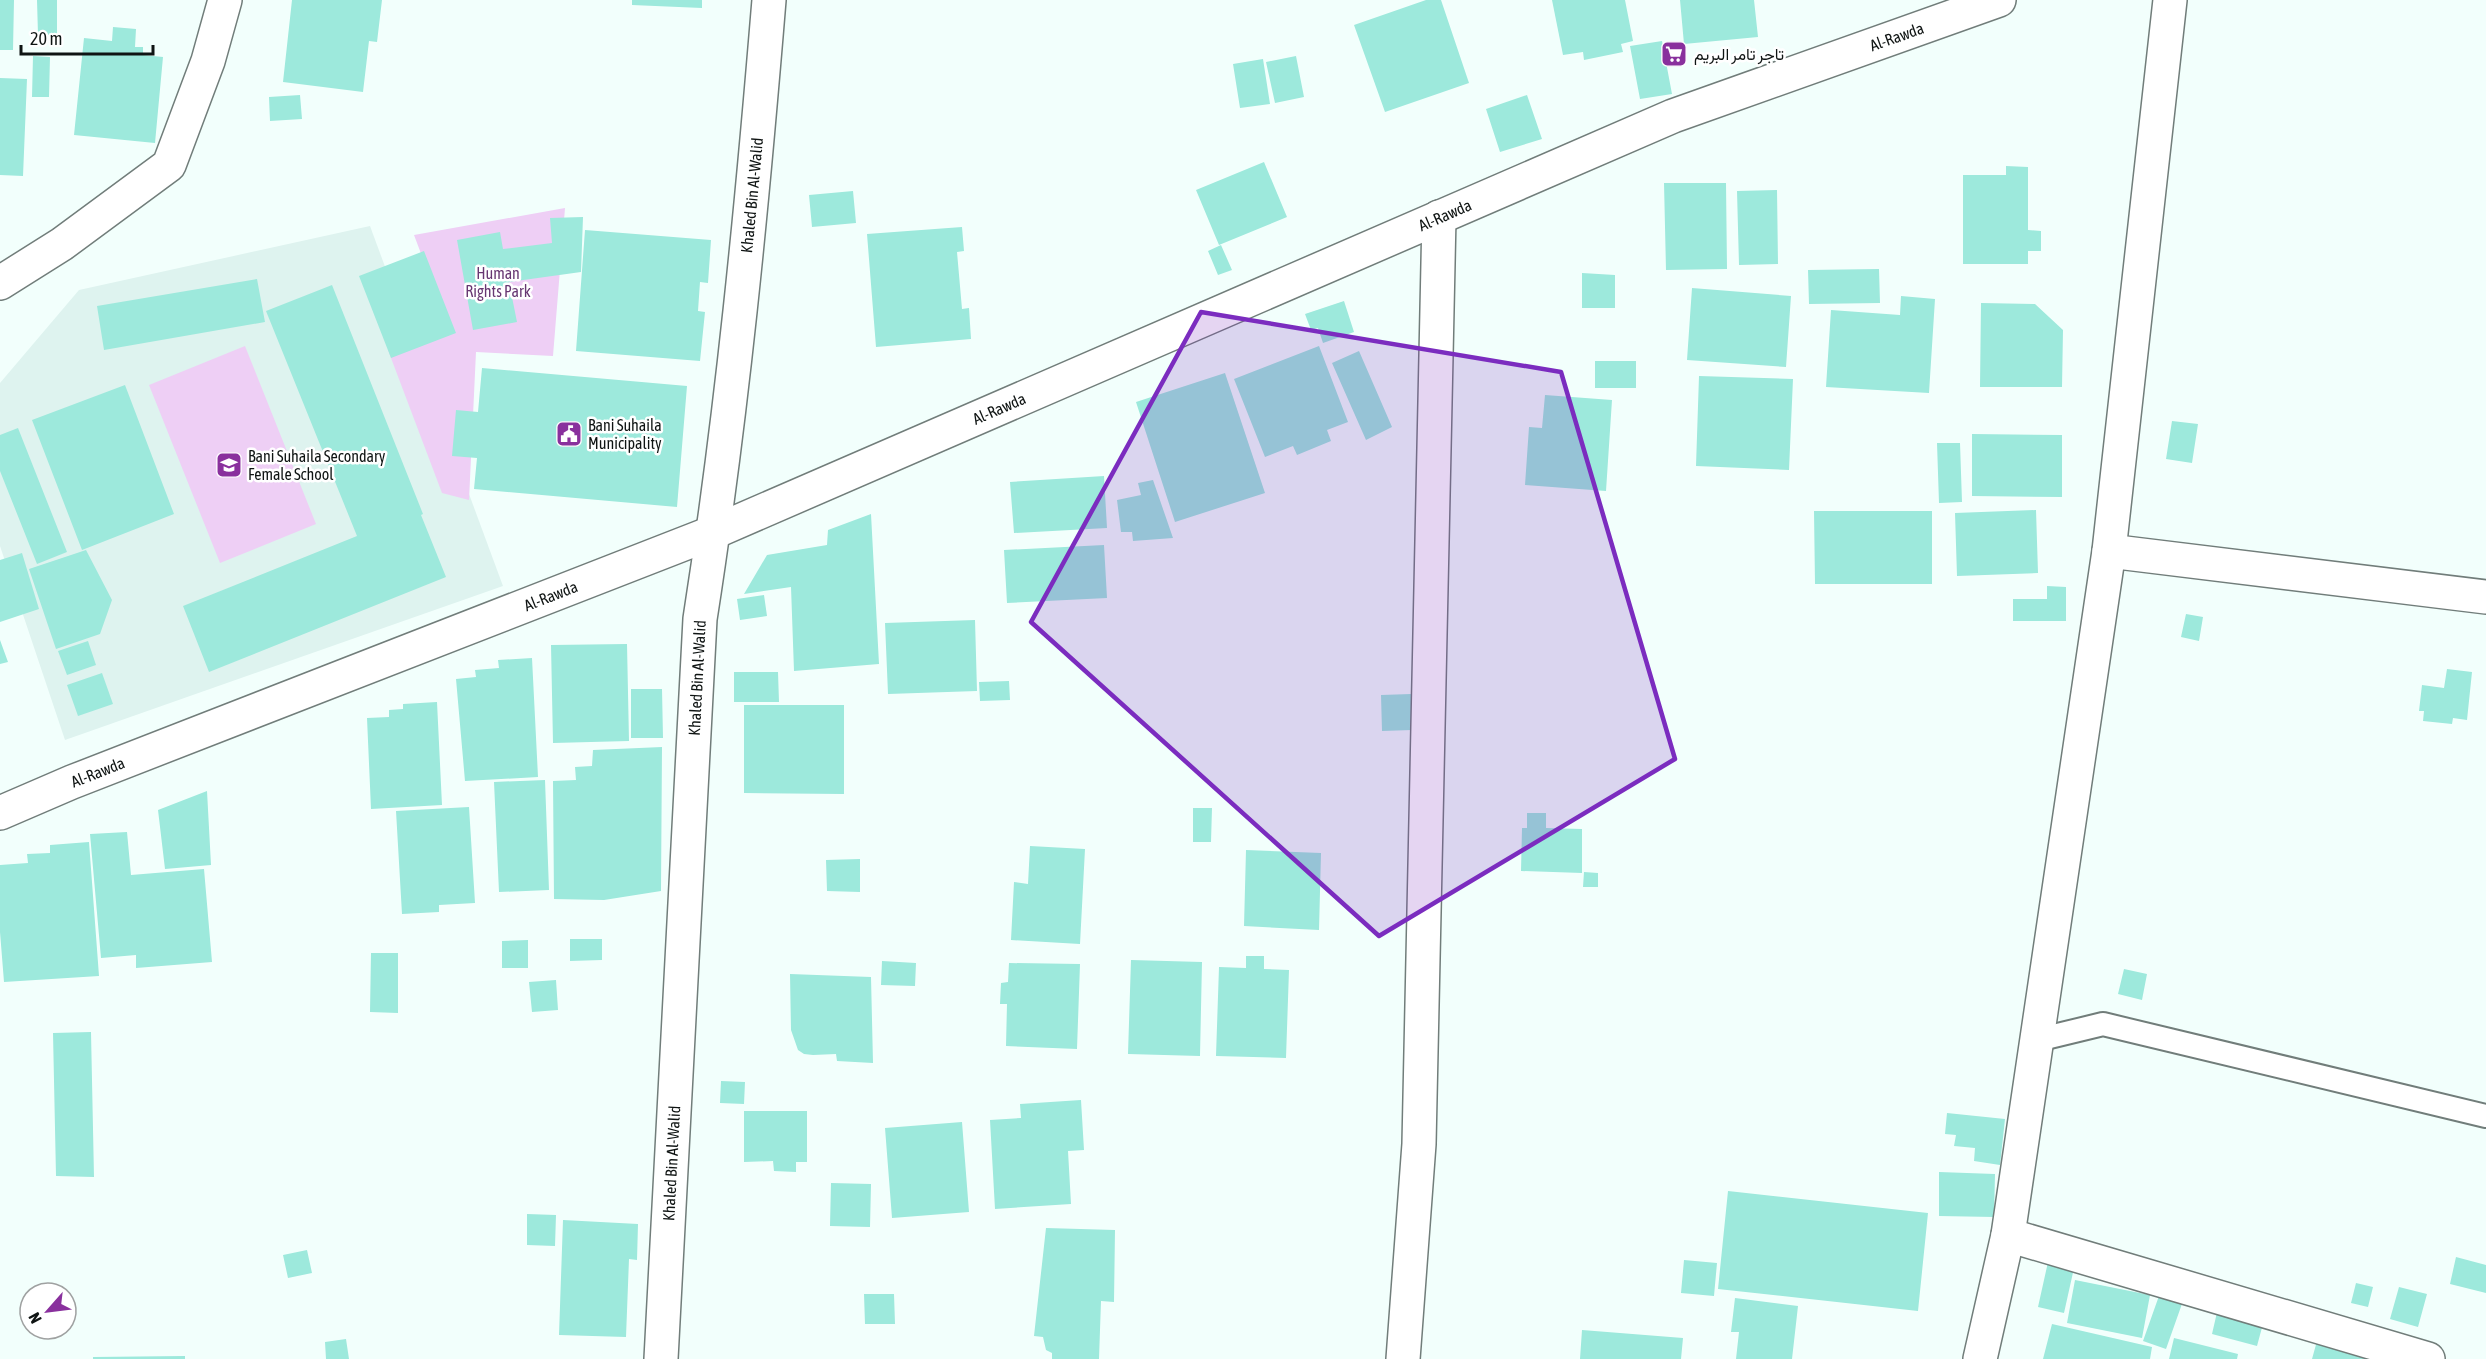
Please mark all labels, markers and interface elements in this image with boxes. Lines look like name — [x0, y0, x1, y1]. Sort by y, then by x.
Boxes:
scale bar — [21, 18, 153, 56]
street label: Al-Rawda — [1867, 19, 1926, 54]
text: 20 m — [30, 28, 62, 49]
supermarket icon: تاجر تامر البريم — [1659, 39, 1689, 69]
place label: تاجر تامر البريم — [1694, 45, 1784, 65]
street label: Khaled Bin Al-Walid — [737, 137, 766, 254]
street label: Al-Rawda — [1416, 196, 1474, 234]
park label: Human Rights Park — [465, 264, 531, 301]
street label: Al-Rawda — [970, 389, 1028, 428]
place label: Bani Suhaila Municipality — [588, 416, 662, 453]
public building icon: Bani Suhaila Municipality — [554, 419, 584, 449]
place label: Bani Suhaila Secondary Female School — [248, 447, 386, 483]
school or university icon: Bani Suhaila Secondary Female School — [214, 450, 244, 480]
street label: Al-Rawda — [521, 577, 580, 614]
street label: Khaled Bin Al-Walid — [685, 620, 709, 736]
street label: Al-Rawda — [68, 753, 127, 791]
street label: Khaled Bin Al-Walid — [659, 1105, 683, 1221]
north arrow — [18, 1281, 78, 1341]
text: N — [25, 1310, 45, 1326]

